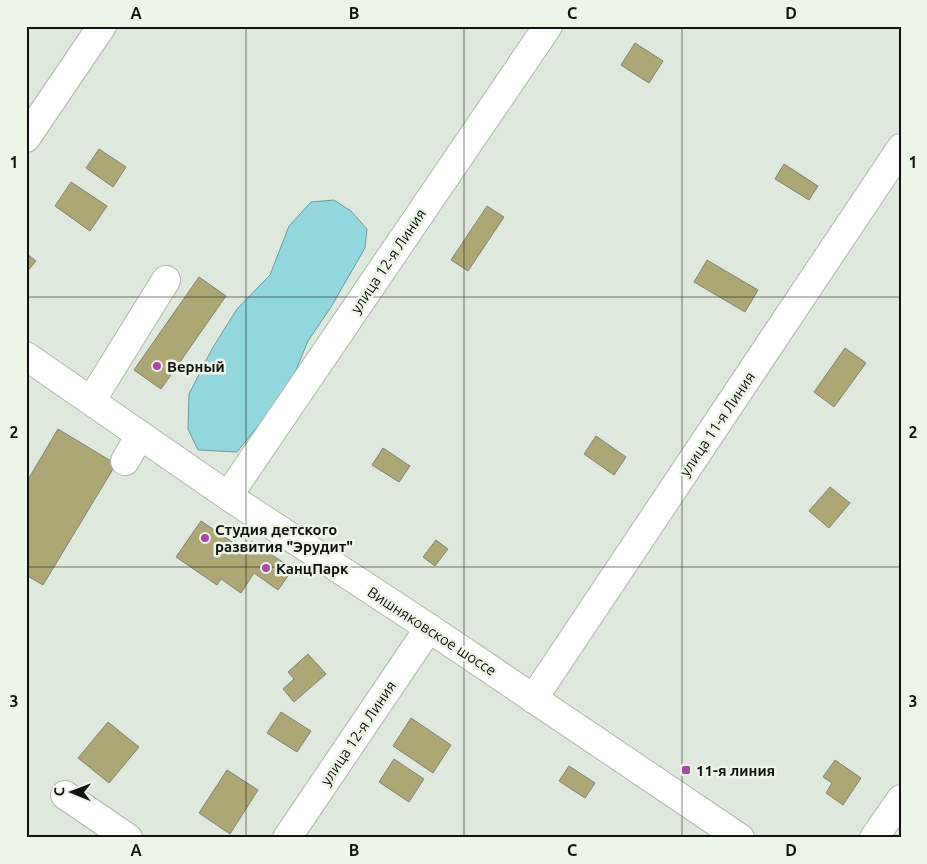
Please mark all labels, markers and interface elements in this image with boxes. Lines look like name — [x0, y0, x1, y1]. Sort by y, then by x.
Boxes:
text: A — [130, 4, 142, 22]
text: B — [349, 4, 359, 22]
text: C — [567, 4, 577, 22]
text: D — [785, 4, 797, 22]
text: 1 — [9, 153, 19, 171]
text: 1 — [908, 153, 918, 171]
street label: улица 12-я Линия — [347, 206, 429, 316]
place label: Верный — [167, 358, 225, 375]
marker: Верный — [151, 360, 163, 372]
street label: улица 11-я Линия — [676, 369, 758, 479]
text: 2 — [9, 423, 19, 441]
text: 2 — [908, 423, 918, 441]
place label: Студия детского развития "Эрудит" — [215, 521, 353, 555]
marker: Студия детского развития "Эрудит" — [199, 532, 211, 544]
place label: КанцПарк — [276, 560, 349, 577]
marker: КанцПарк — [260, 562, 272, 574]
street label: Вишняковское шоссе — [364, 583, 500, 679]
street label: улица 12-я Линия — [317, 678, 399, 788]
text: 3 — [9, 692, 19, 710]
text: 3 — [908, 692, 918, 710]
place label: 11-я линия — [696, 762, 775, 779]
marker: 11-я линия — [680, 764, 692, 776]
north arrow — [48, 766, 98, 816]
text: С — [51, 787, 67, 796]
text: A — [130, 841, 142, 859]
text: B — [349, 841, 359, 859]
text: C — [567, 841, 577, 859]
text: D — [785, 841, 797, 859]

